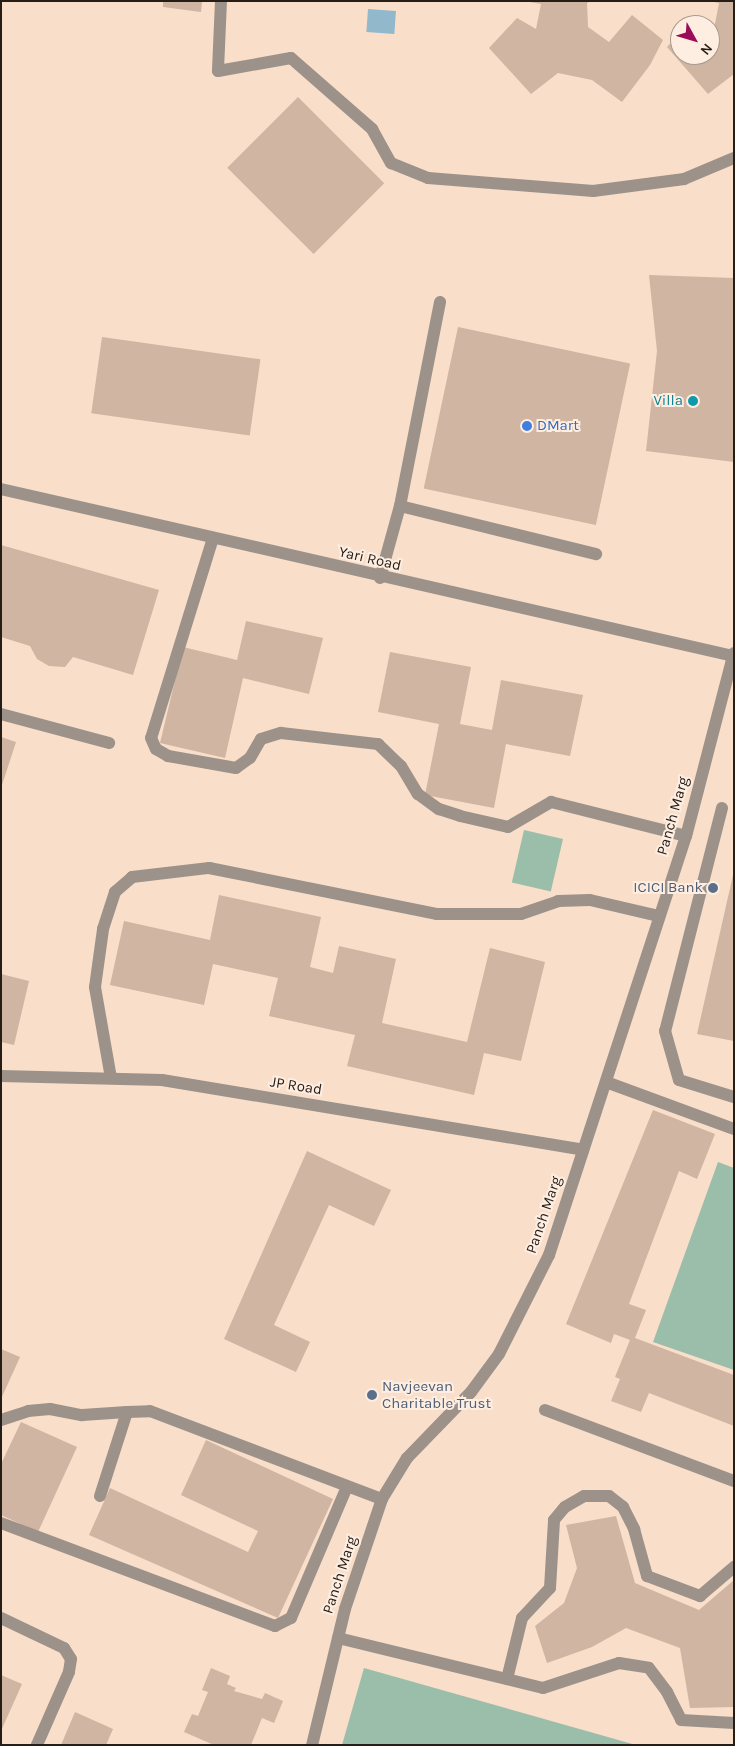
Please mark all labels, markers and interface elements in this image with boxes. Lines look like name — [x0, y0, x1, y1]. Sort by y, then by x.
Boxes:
north arrow — [670, 15, 720, 65]
text: N — [697, 40, 716, 58]
place label: Villa — [653, 392, 683, 410]
marker: Villa — [687, 395, 699, 407]
place label: DMart — [537, 417, 579, 435]
marker: DMart — [521, 420, 533, 432]
street label: Yari Road — [337, 543, 403, 575]
street label: Panch Marg — [653, 775, 693, 857]
place label: ICICI Bank — [633, 879, 703, 897]
marker: ICICI Bank — [707, 882, 719, 894]
street label: JP Road — [269, 1073, 323, 1099]
street label: Panch Marg — [522, 1174, 566, 1256]
place label: Navjeevan Charitable Trust — [382, 1377, 491, 1412]
marker: Navjeevan Charitable Trust — [366, 1389, 378, 1401]
street label: Panch Marg — [319, 1534, 361, 1616]

